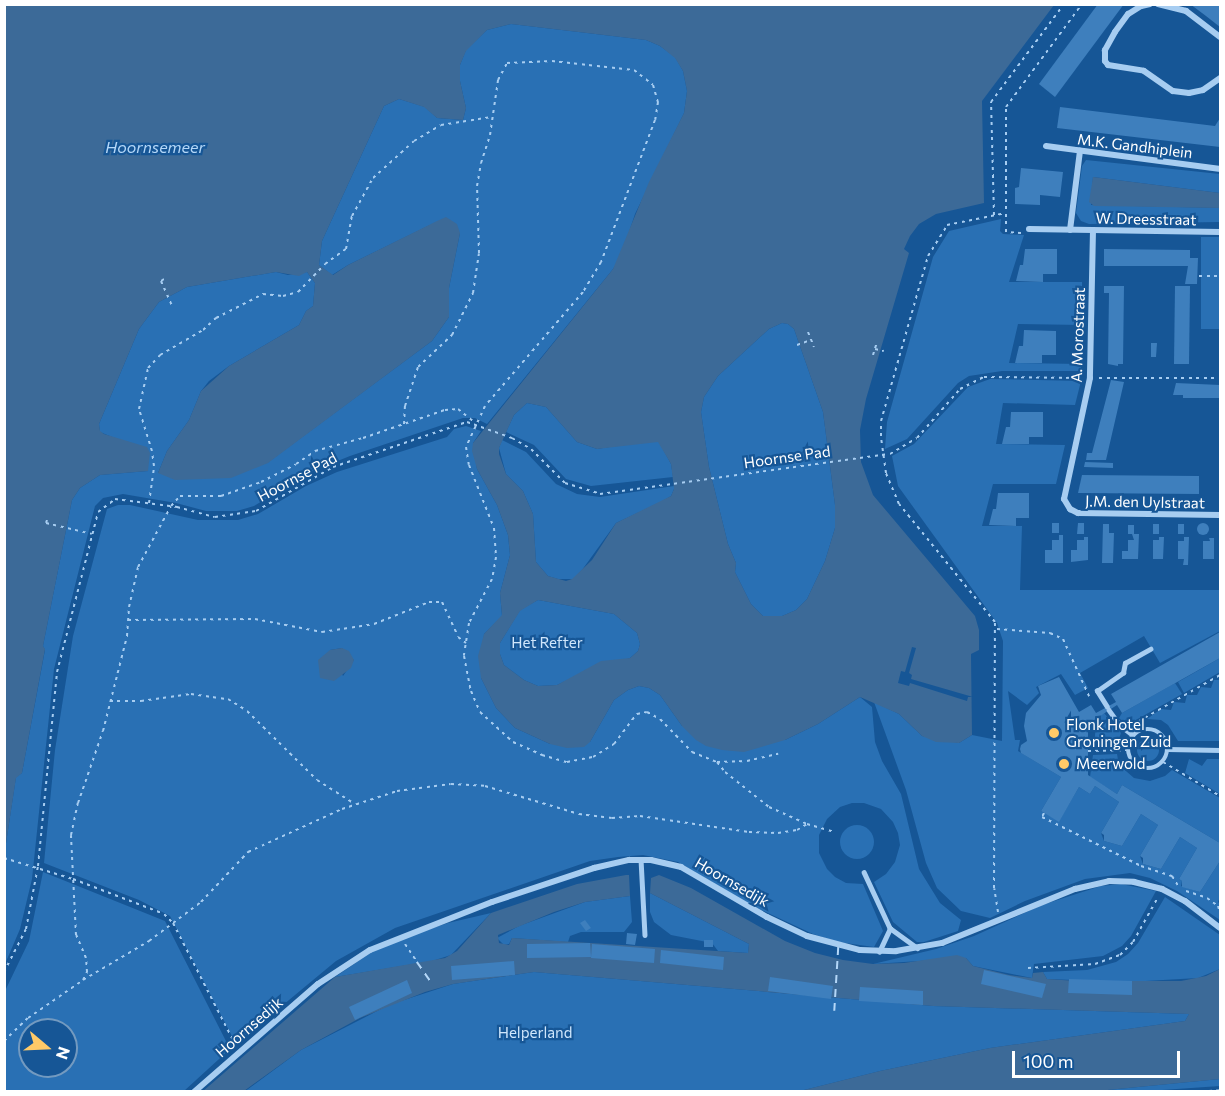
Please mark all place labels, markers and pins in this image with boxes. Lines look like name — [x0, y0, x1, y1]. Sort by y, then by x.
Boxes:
place label: Flonk Hotel Groningen Zuid — [1066, 715, 1171, 750]
marker: Flonk Hotel Groningen Zuid — [1047, 726, 1061, 740]
place label: Meerwold — [1076, 755, 1145, 773]
marker: Meerwold — [1057, 757, 1071, 771]

